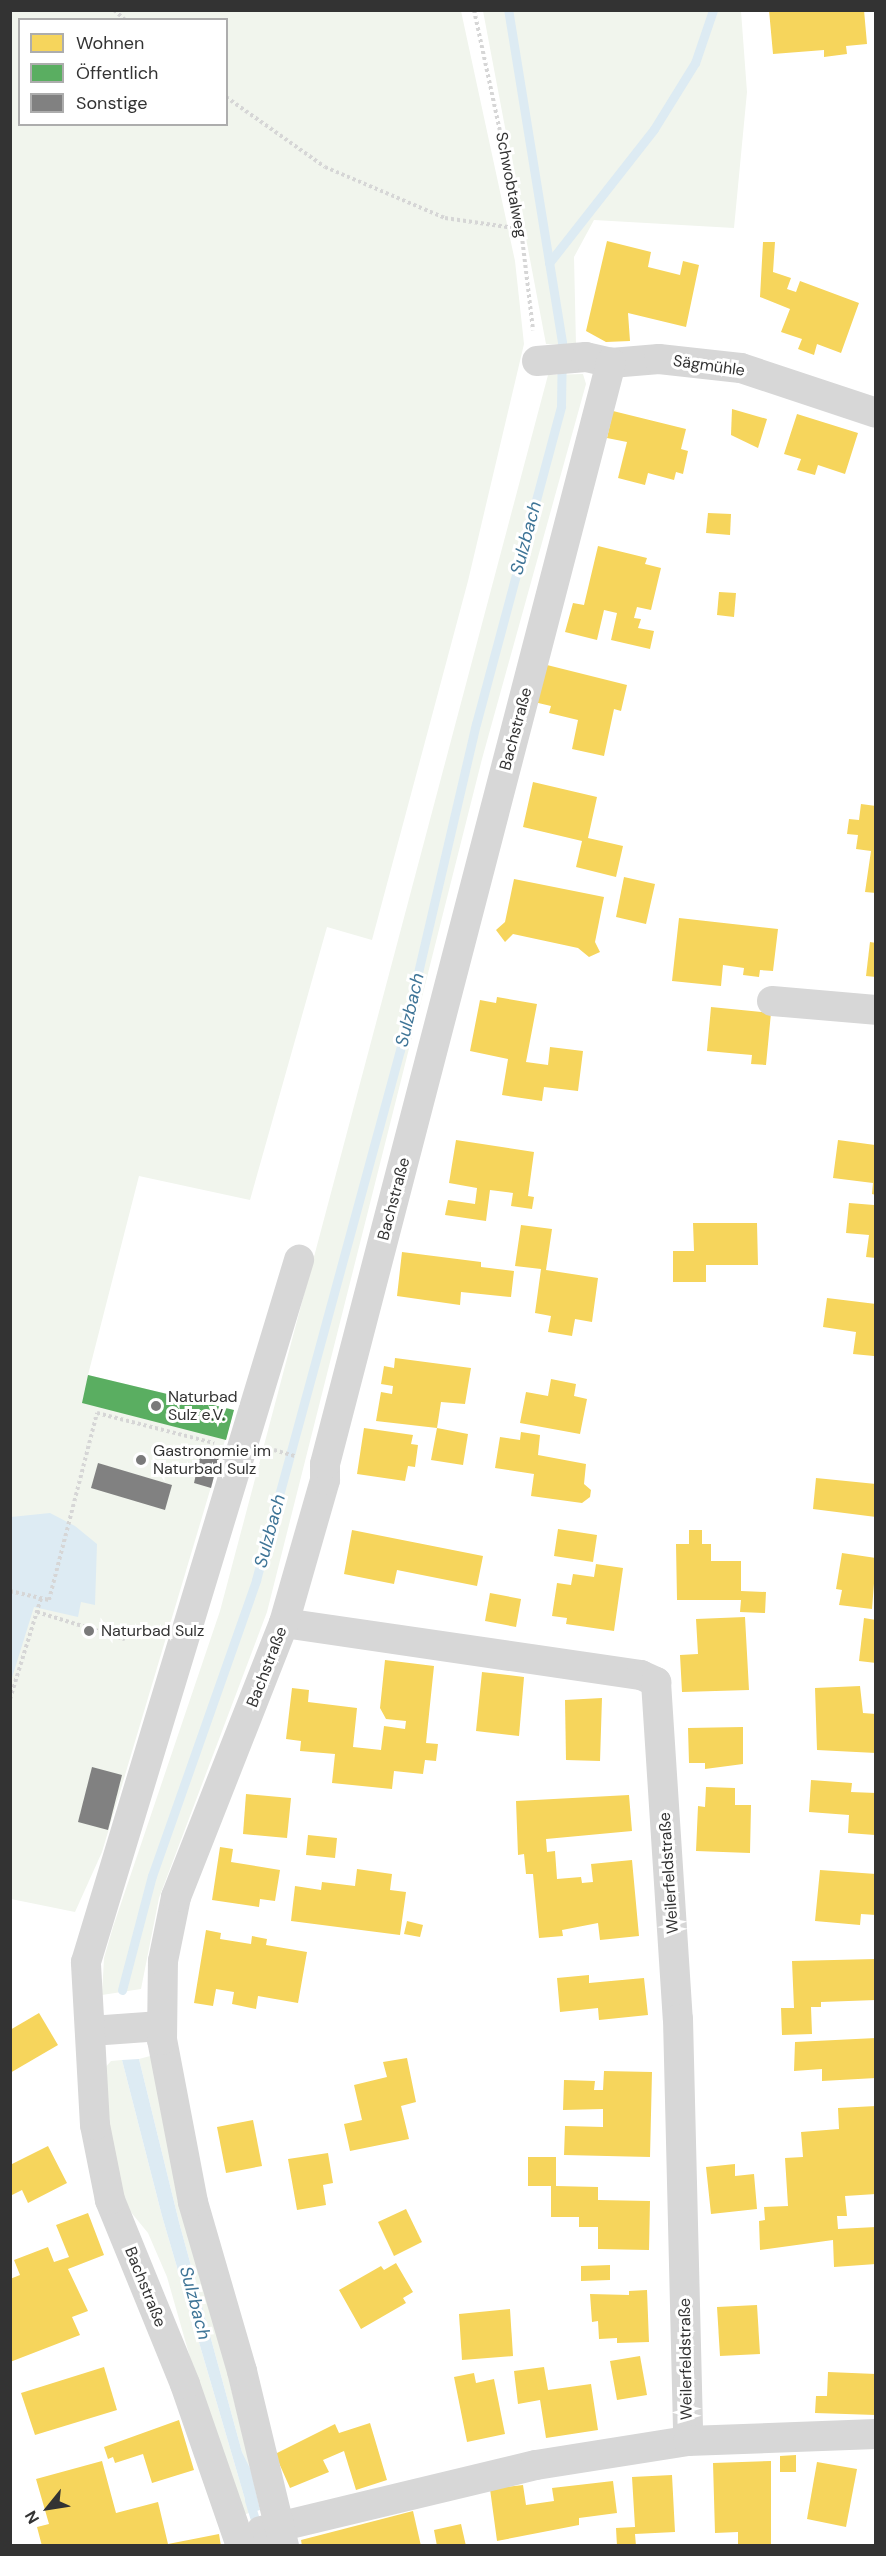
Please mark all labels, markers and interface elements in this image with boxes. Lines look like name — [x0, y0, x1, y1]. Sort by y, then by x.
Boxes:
legend — [18, 18, 228, 126]
text: Wohnen — [76, 31, 144, 55]
text: Öffentlich — [76, 61, 158, 85]
text: Sonstige — [76, 91, 147, 115]
street label: Schwobtalweg — [491, 131, 531, 239]
street label: Sägmühle — [672, 351, 746, 381]
water label: Sulzbach — [506, 499, 546, 577]
street label: Bachstraße — [496, 686, 536, 772]
water label: Sulzbach — [391, 971, 429, 1049]
street label: Bachstraße — [374, 1156, 414, 1242]
place label: Naturbad Sulz e.V. — [168, 1387, 238, 1425]
marker: Naturbad Sulz e.V. — [149, 1399, 163, 1413]
place label: Gastronomie im Naturbad Sulz — [153, 1441, 271, 1479]
marker: Gastronomie im Naturbad Sulz — [134, 1453, 148, 1467]
water label: Sulzbach — [250, 1492, 290, 1570]
place label: Naturbad Sulz — [101, 1621, 204, 1641]
marker: Naturbad Sulz — [82, 1624, 96, 1638]
street label: Bachstraße — [243, 1624, 291, 1710]
street label: Weilerfeldstraße — [655, 1811, 683, 1935]
street label: Bachstraße — [120, 2244, 170, 2330]
water label: Sulzbach — [175, 2264, 215, 2342]
street label: Weilerfeldstraße — [675, 2298, 697, 2420]
north arrow — [18, 2478, 78, 2538]
text: N — [20, 2507, 44, 2528]

